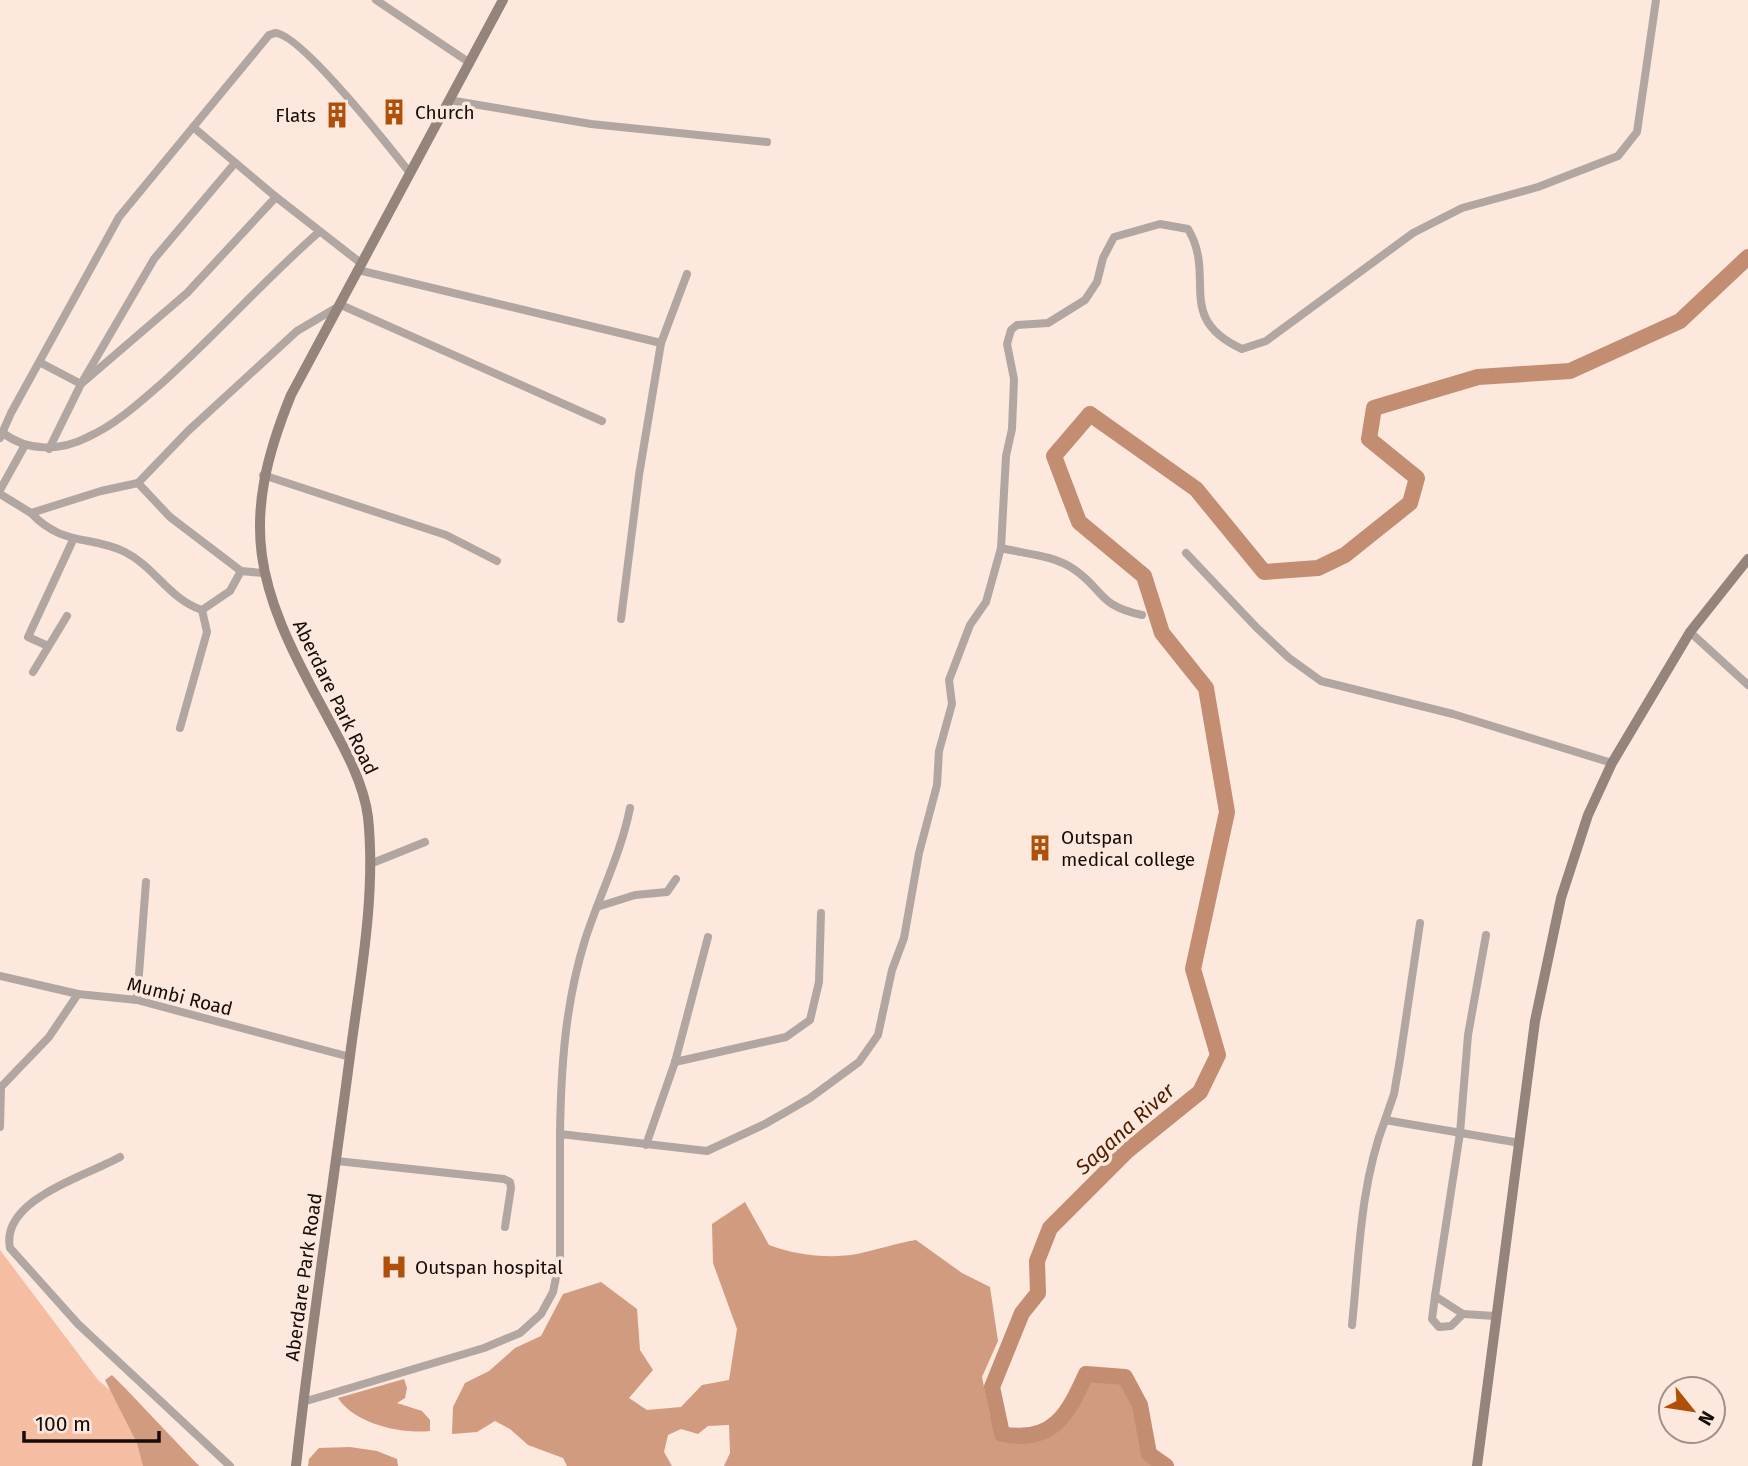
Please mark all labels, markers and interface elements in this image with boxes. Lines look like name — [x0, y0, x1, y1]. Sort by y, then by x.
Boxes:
building icon: Church — [379, 97, 409, 127]
building icon: Flats — [322, 100, 352, 130]
place label: Church — [415, 101, 475, 124]
place label: Flats — [275, 104, 316, 127]
street label: Aberdare Park Road — [288, 616, 383, 778]
place label: Outspan medical college — [1061, 826, 1195, 871]
building icon: Outspan medical college — [1025, 833, 1055, 863]
street label: Mumbi Road — [125, 972, 235, 1021]
water label: Sagana River — [1069, 1077, 1181, 1181]
street label: Aberdare Park Road — [280, 1192, 327, 1363]
hospital icon: Outspan hospital — [379, 1252, 409, 1282]
place label: Outspan hospital — [415, 1256, 563, 1279]
north arrow — [1657, 1375, 1727, 1445]
scale bar — [24, 1400, 159, 1444]
text: N — [1693, 1407, 1719, 1429]
text: 100 m — [35, 1411, 91, 1437]

